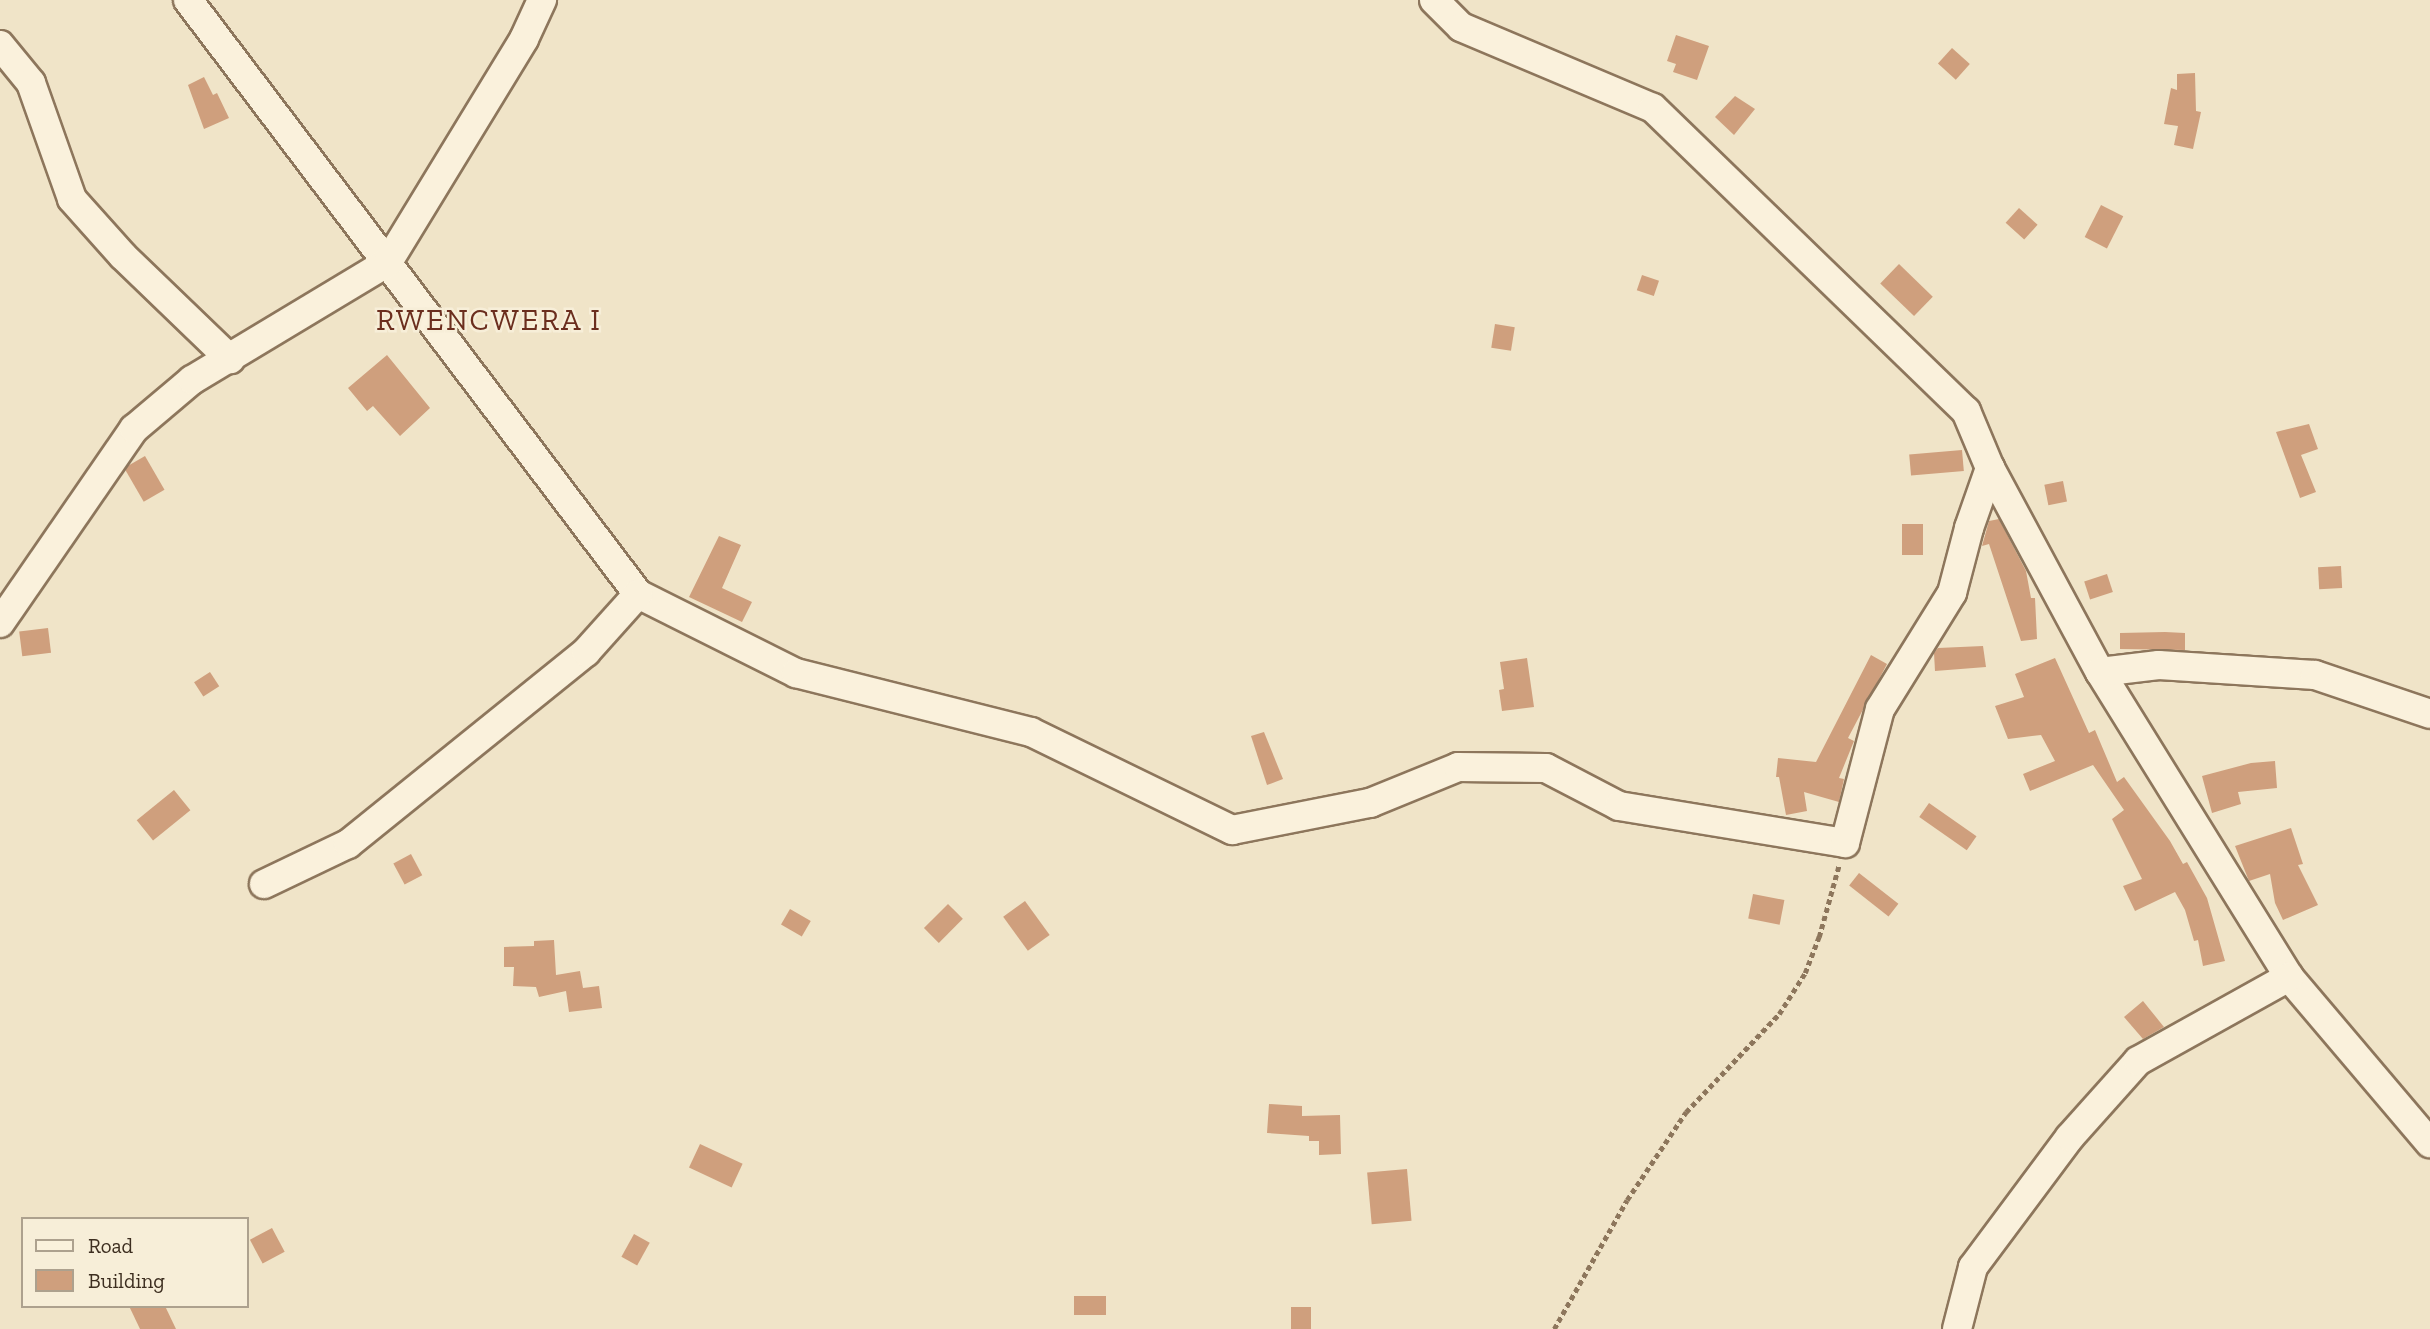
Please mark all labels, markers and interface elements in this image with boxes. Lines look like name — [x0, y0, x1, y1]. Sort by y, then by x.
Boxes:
district label: RWENCWERA I — [377, 302, 601, 338]
legend — [21, 1217, 248, 1308]
text: Road — [88, 1233, 133, 1258]
text: Building — [88, 1268, 165, 1293]

